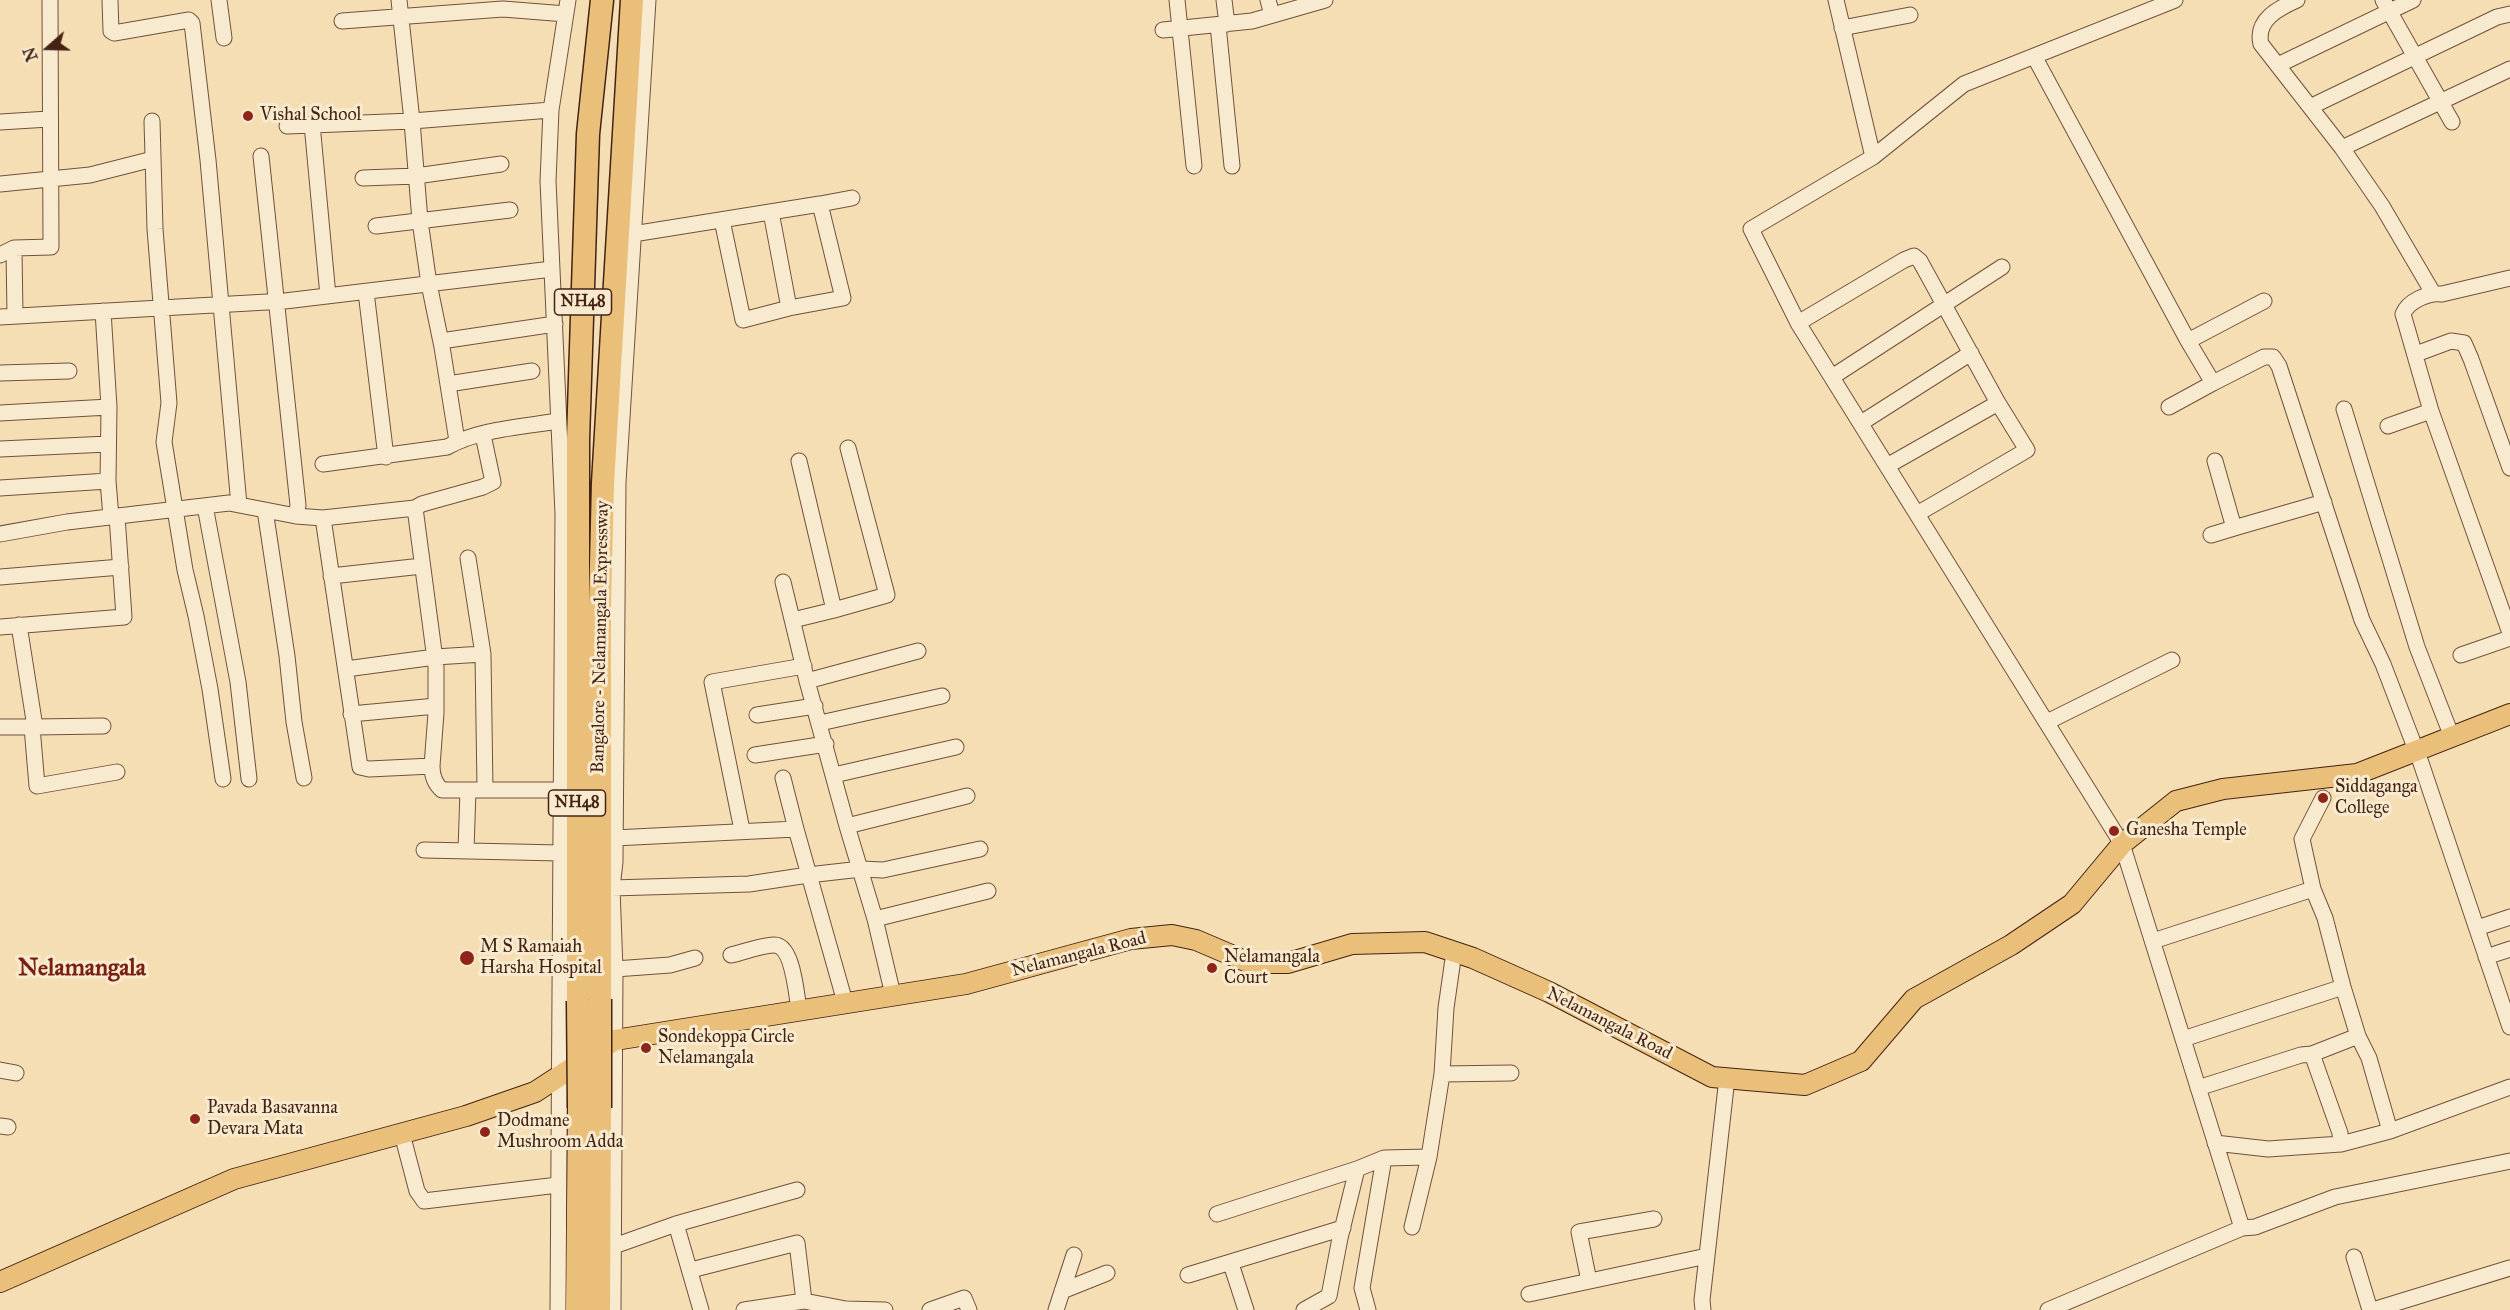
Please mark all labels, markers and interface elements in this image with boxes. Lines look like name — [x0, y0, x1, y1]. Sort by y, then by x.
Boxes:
north arrow — [18, 18, 78, 78]
text: N — [19, 45, 42, 64]
place label: Vishal School — [260, 105, 361, 127]
marker: Vishal School — [241, 109, 255, 123]
road number: NH48 — [554, 289, 612, 315]
street label: Bangalore - Nelamangala Expressway — [588, 500, 614, 774]
place label: Siddaganga College — [2335, 777, 2418, 820]
road number: NH48 — [548, 790, 606, 816]
marker: Siddaganga College — [2316, 791, 2330, 805]
place label: Ganesha Temple — [2126, 820, 2247, 842]
marker: Ganesha Temple — [2107, 824, 2121, 838]
street label: Nelamangala Road — [1009, 928, 1149, 982]
place label: M S Ramaiah Harsha Hospital — [480, 937, 602, 980]
place label: Nelamangala Court — [1224, 947, 1320, 990]
marker: M S Ramaiah Harsha Hospital — [458, 949, 476, 967]
district label: Nelamangala — [18, 955, 146, 983]
marker: Nelamangala Court — [1205, 961, 1219, 975]
street label: Nelamangala Road — [1543, 983, 1675, 1065]
place label: Sondekoppa Circle Nelamangala — [658, 1027, 794, 1070]
marker: Sondekoppa Circle Nelamangala — [639, 1041, 653, 1055]
place label: Pavada Basavanna Devara Mata — [207, 1098, 338, 1140]
place label: Dodmane Mushroom Adda — [497, 1111, 623, 1154]
marker: Pavada Basavanna Devara Mata — [188, 1112, 202, 1126]
marker: Dodmane Mushroom Adda — [478, 1125, 492, 1139]

